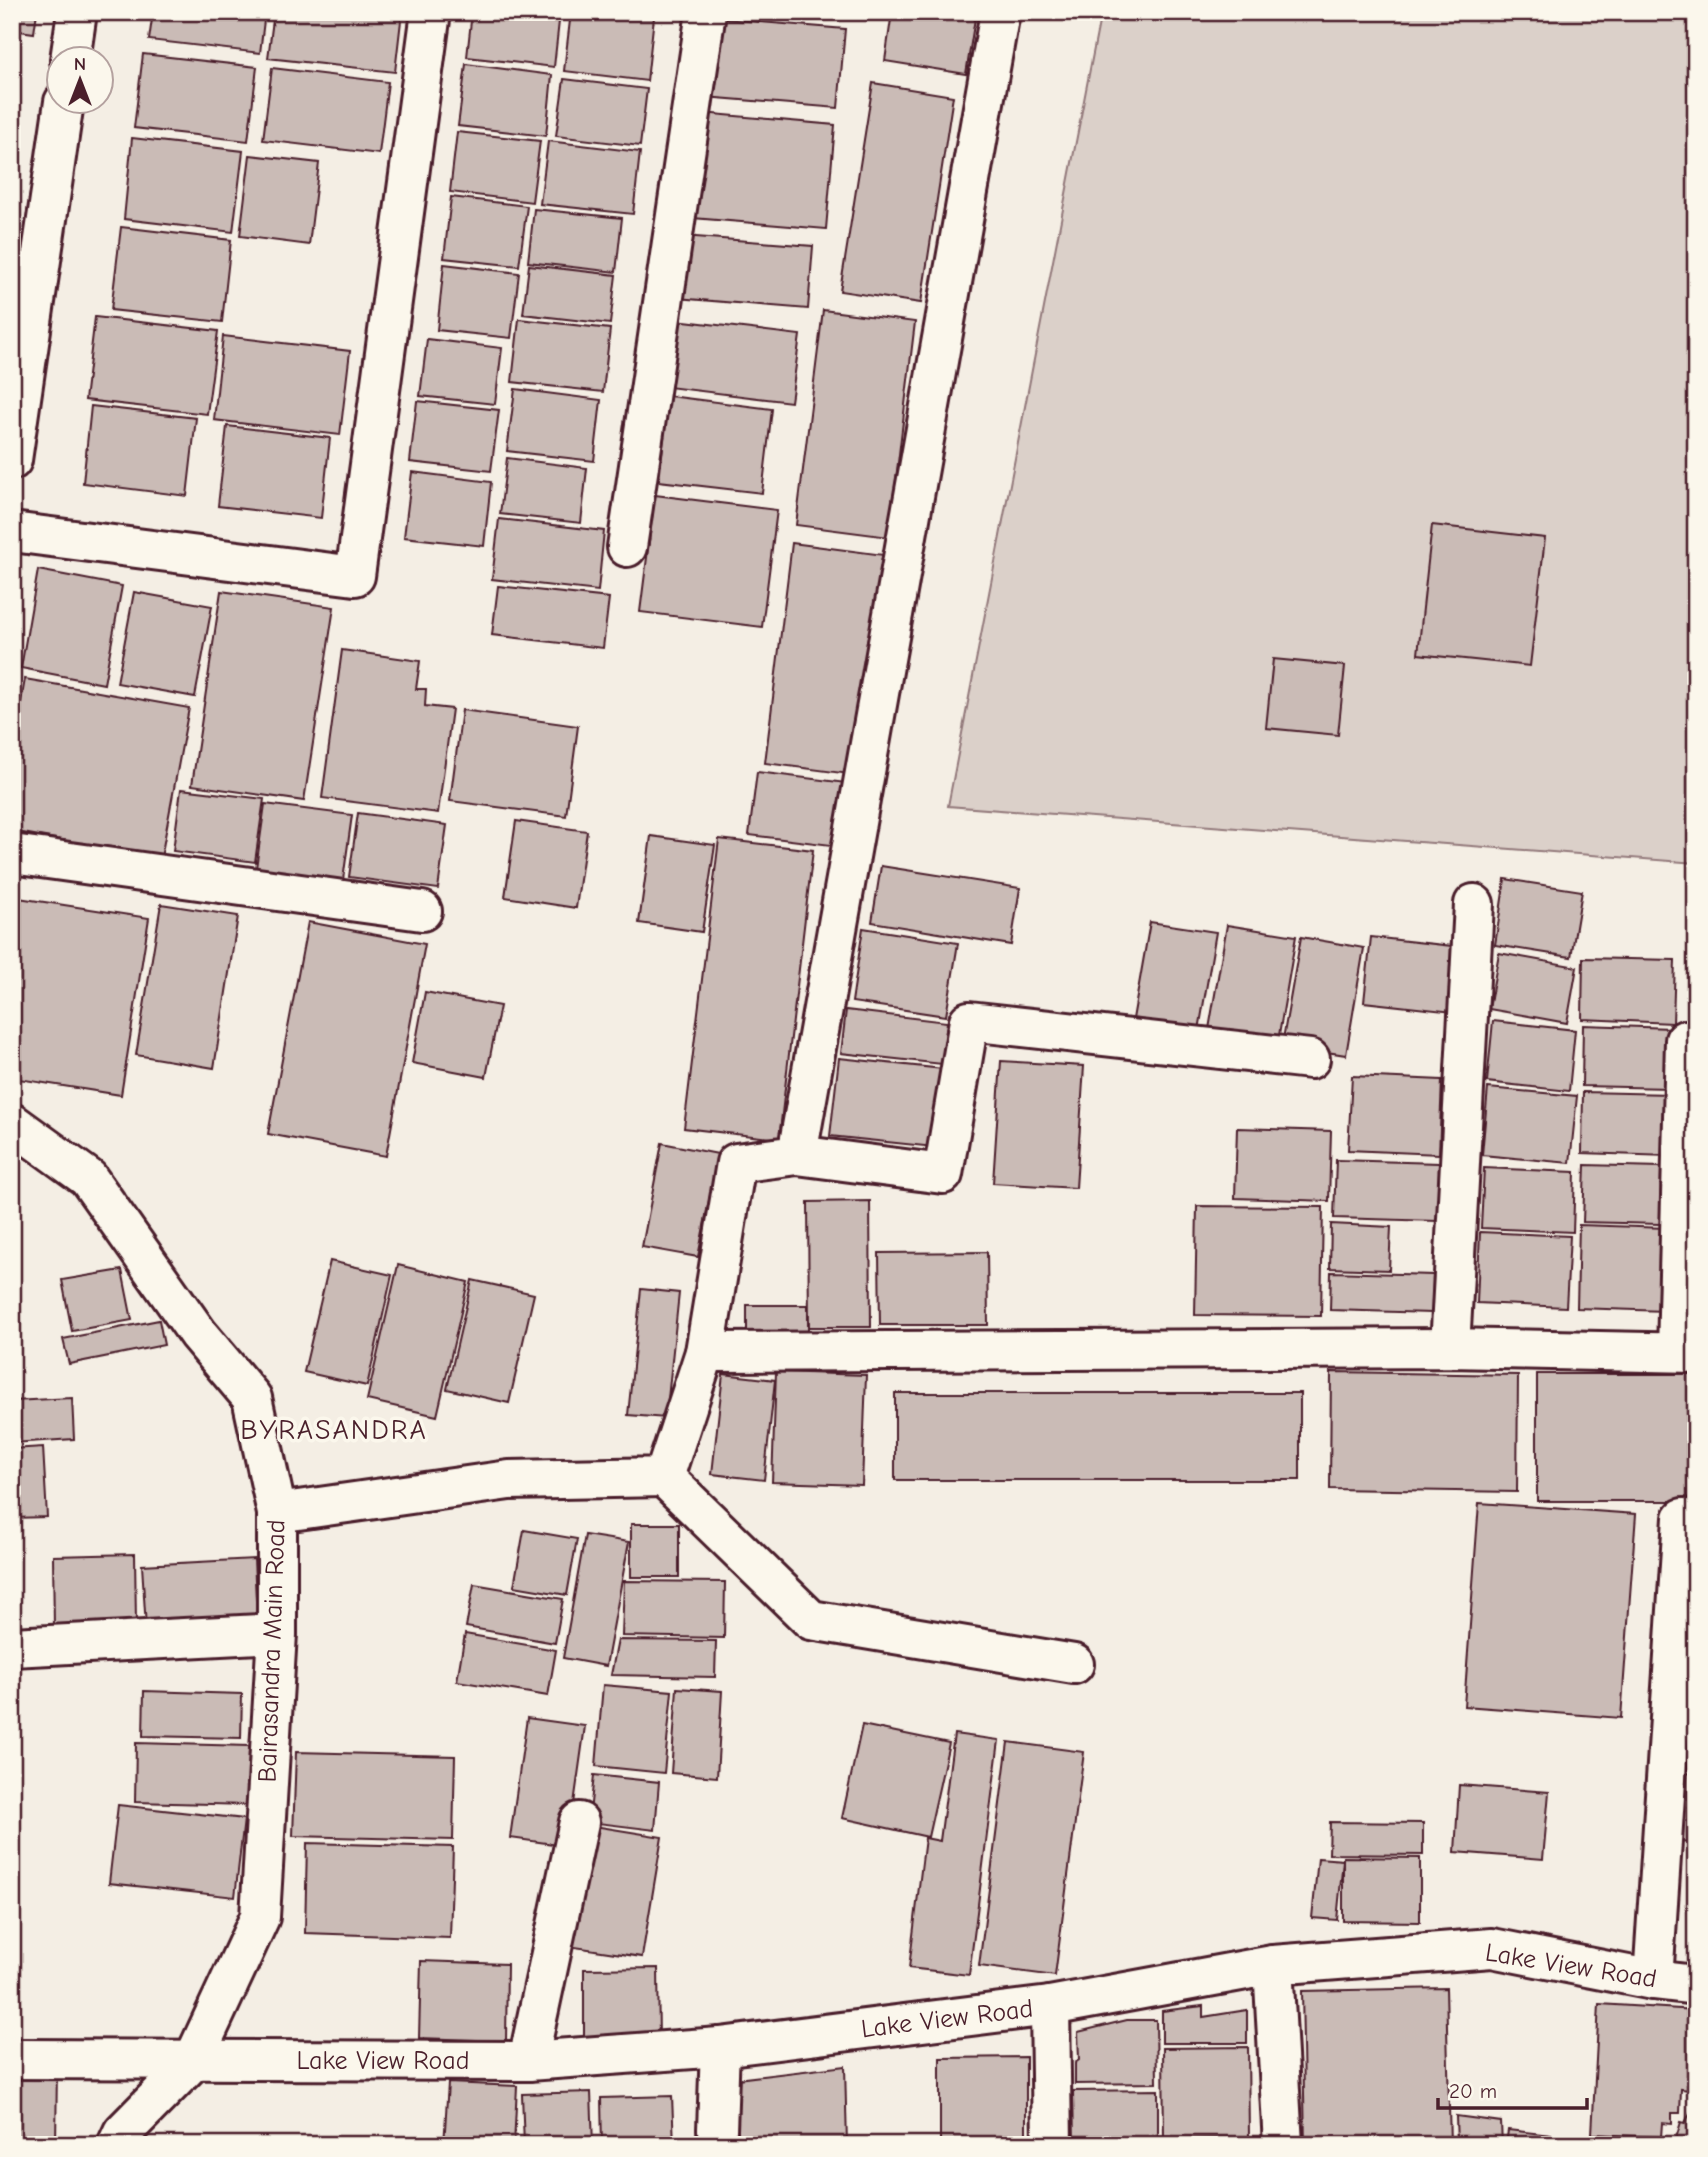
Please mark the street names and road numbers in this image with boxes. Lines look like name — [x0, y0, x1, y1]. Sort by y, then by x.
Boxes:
street label: Bairasandra Main Road — [252, 1519, 292, 1783]
street label: Lake View Road — [1483, 1938, 1659, 1994]
street label: Lake View Road — [859, 1994, 1035, 2044]
street label: Lake View Road — [297, 2046, 469, 2076]

